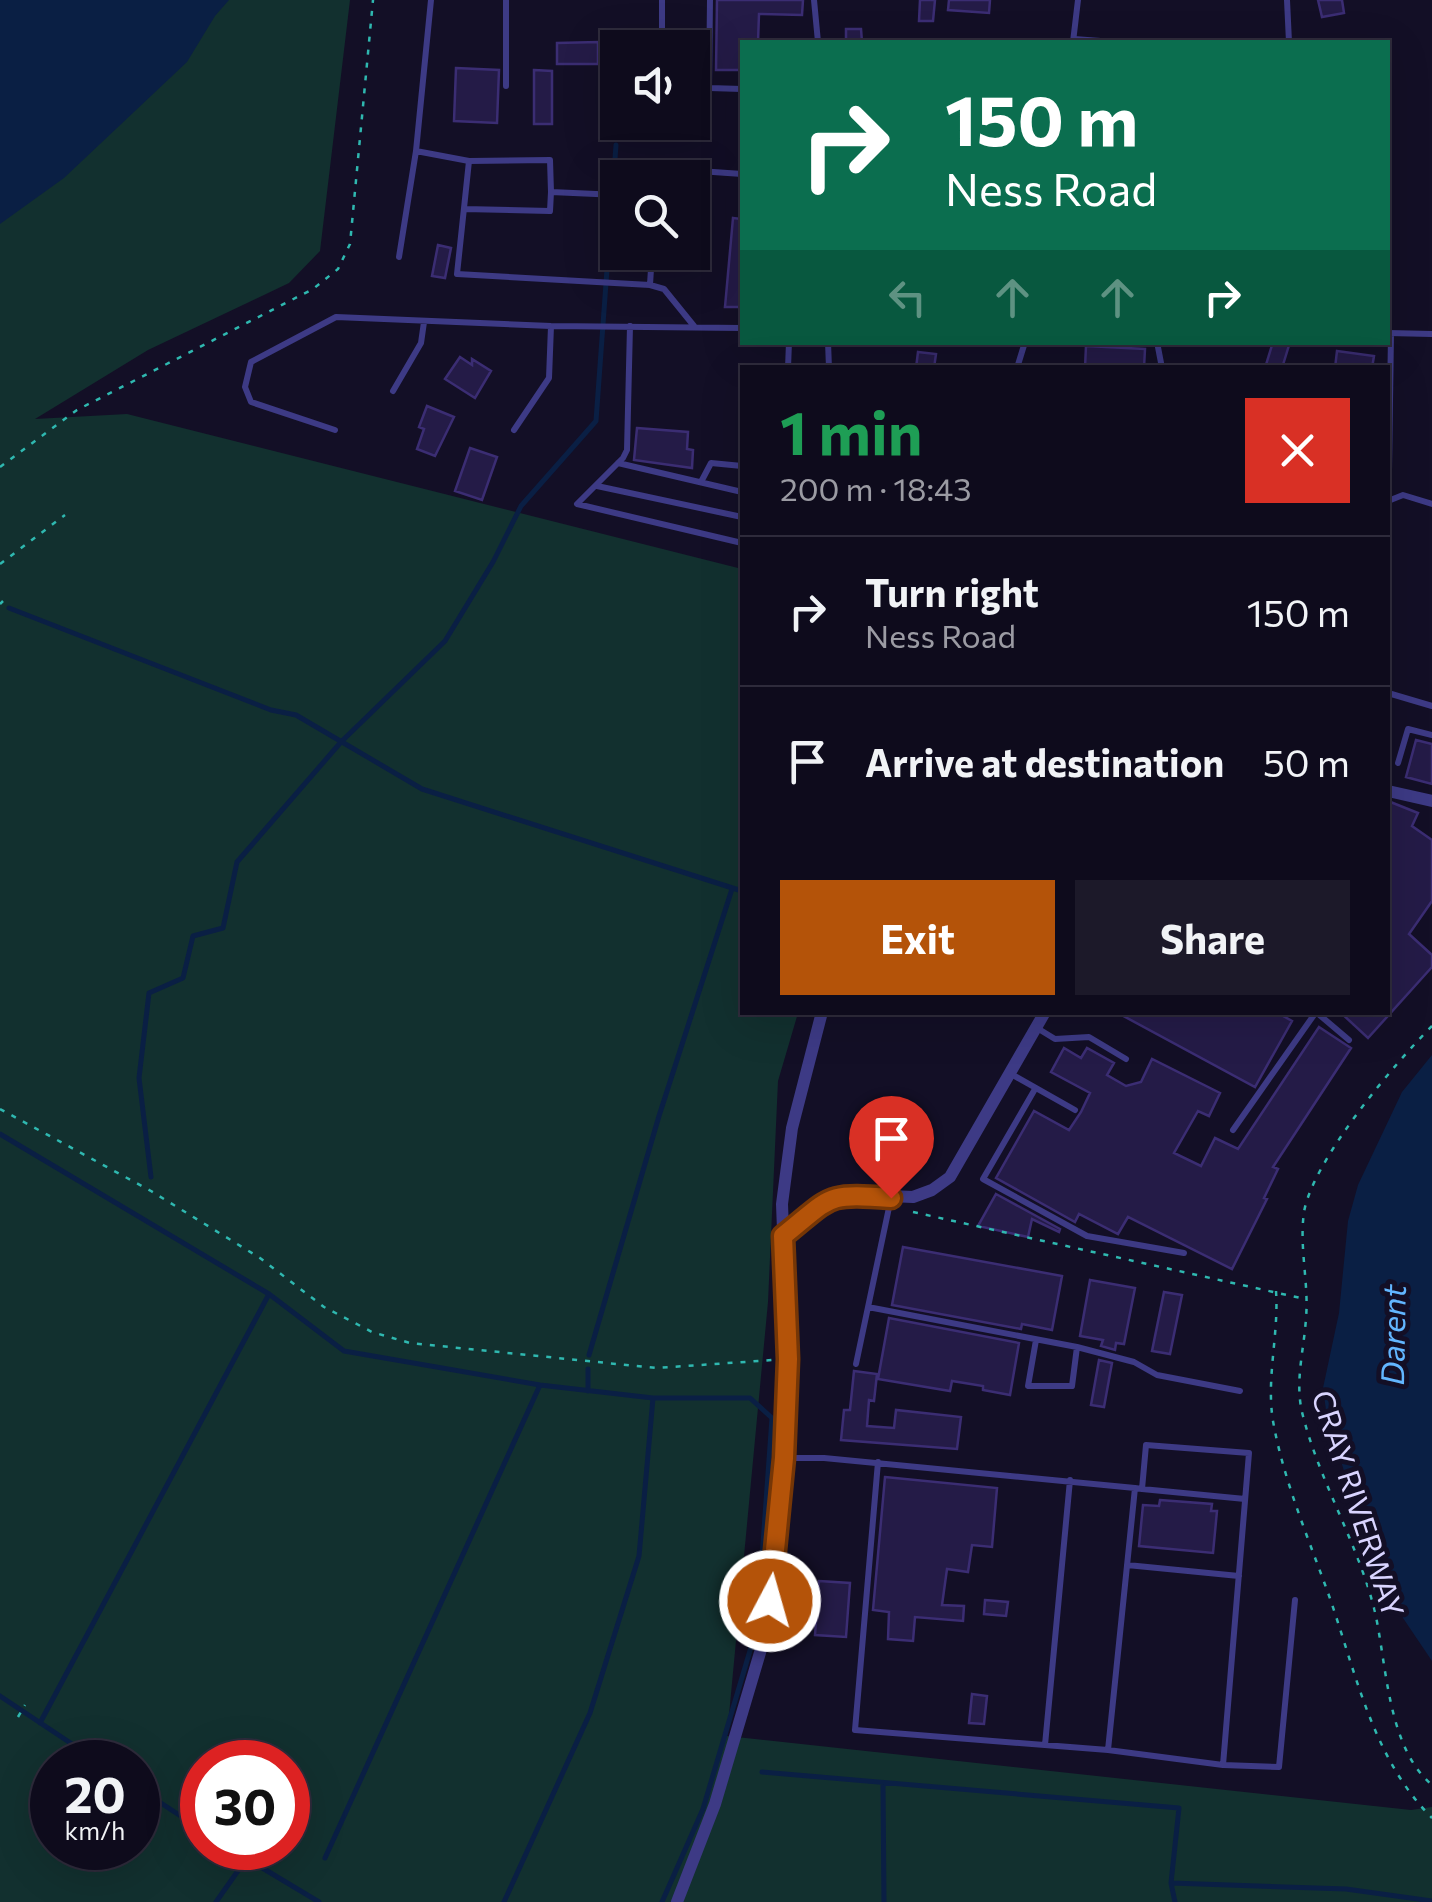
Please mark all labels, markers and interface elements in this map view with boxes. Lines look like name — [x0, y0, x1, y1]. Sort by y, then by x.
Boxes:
map controls — [600, 30, 710, 270]
button: sound — [600, 30, 710, 140]
text: 150 m — [945, 75, 1138, 160]
icon: right — [780, 80, 910, 210]
button: search — [600, 160, 710, 270]
text: Ness Road — [945, 160, 1157, 215]
icon: left — [880, 270, 935, 325]
icon: ahead — [985, 270, 1040, 325]
icon: ahead — [1090, 270, 1145, 325]
icon: right — [1195, 270, 1250, 325]
text: 1 min — [780, 394, 922, 467]
button: close — [1245, 398, 1350, 503]
text: 200 m · 18:43 — [780, 468, 971, 508]
text: Turn right — [865, 568, 1039, 615]
icon: right — [780, 584, 835, 639]
text: 150 m — [1247, 588, 1350, 635]
text: Ness Road — [865, 615, 1016, 655]
icon: arrive — [780, 734, 835, 789]
text: Arrive at destination — [865, 738, 1224, 785]
text: 50 m — [1263, 738, 1350, 785]
button: Exit — [780, 880, 1055, 995]
button: Share — [1075, 880, 1350, 995]
pin — [849, 1096, 934, 1199]
icon: arrive — [864, 1111, 919, 1166]
water label: Darent — [1371, 1283, 1413, 1386]
street label: CRAY RIVERWAY — [1305, 1385, 1414, 1621]
position arrow — [718, 1549, 822, 1653]
speed limit sign: 30 — [180, 1740, 310, 1870]
text: 20 — [64, 1762, 126, 1823]
text: km/h — [65, 1815, 125, 1845]

